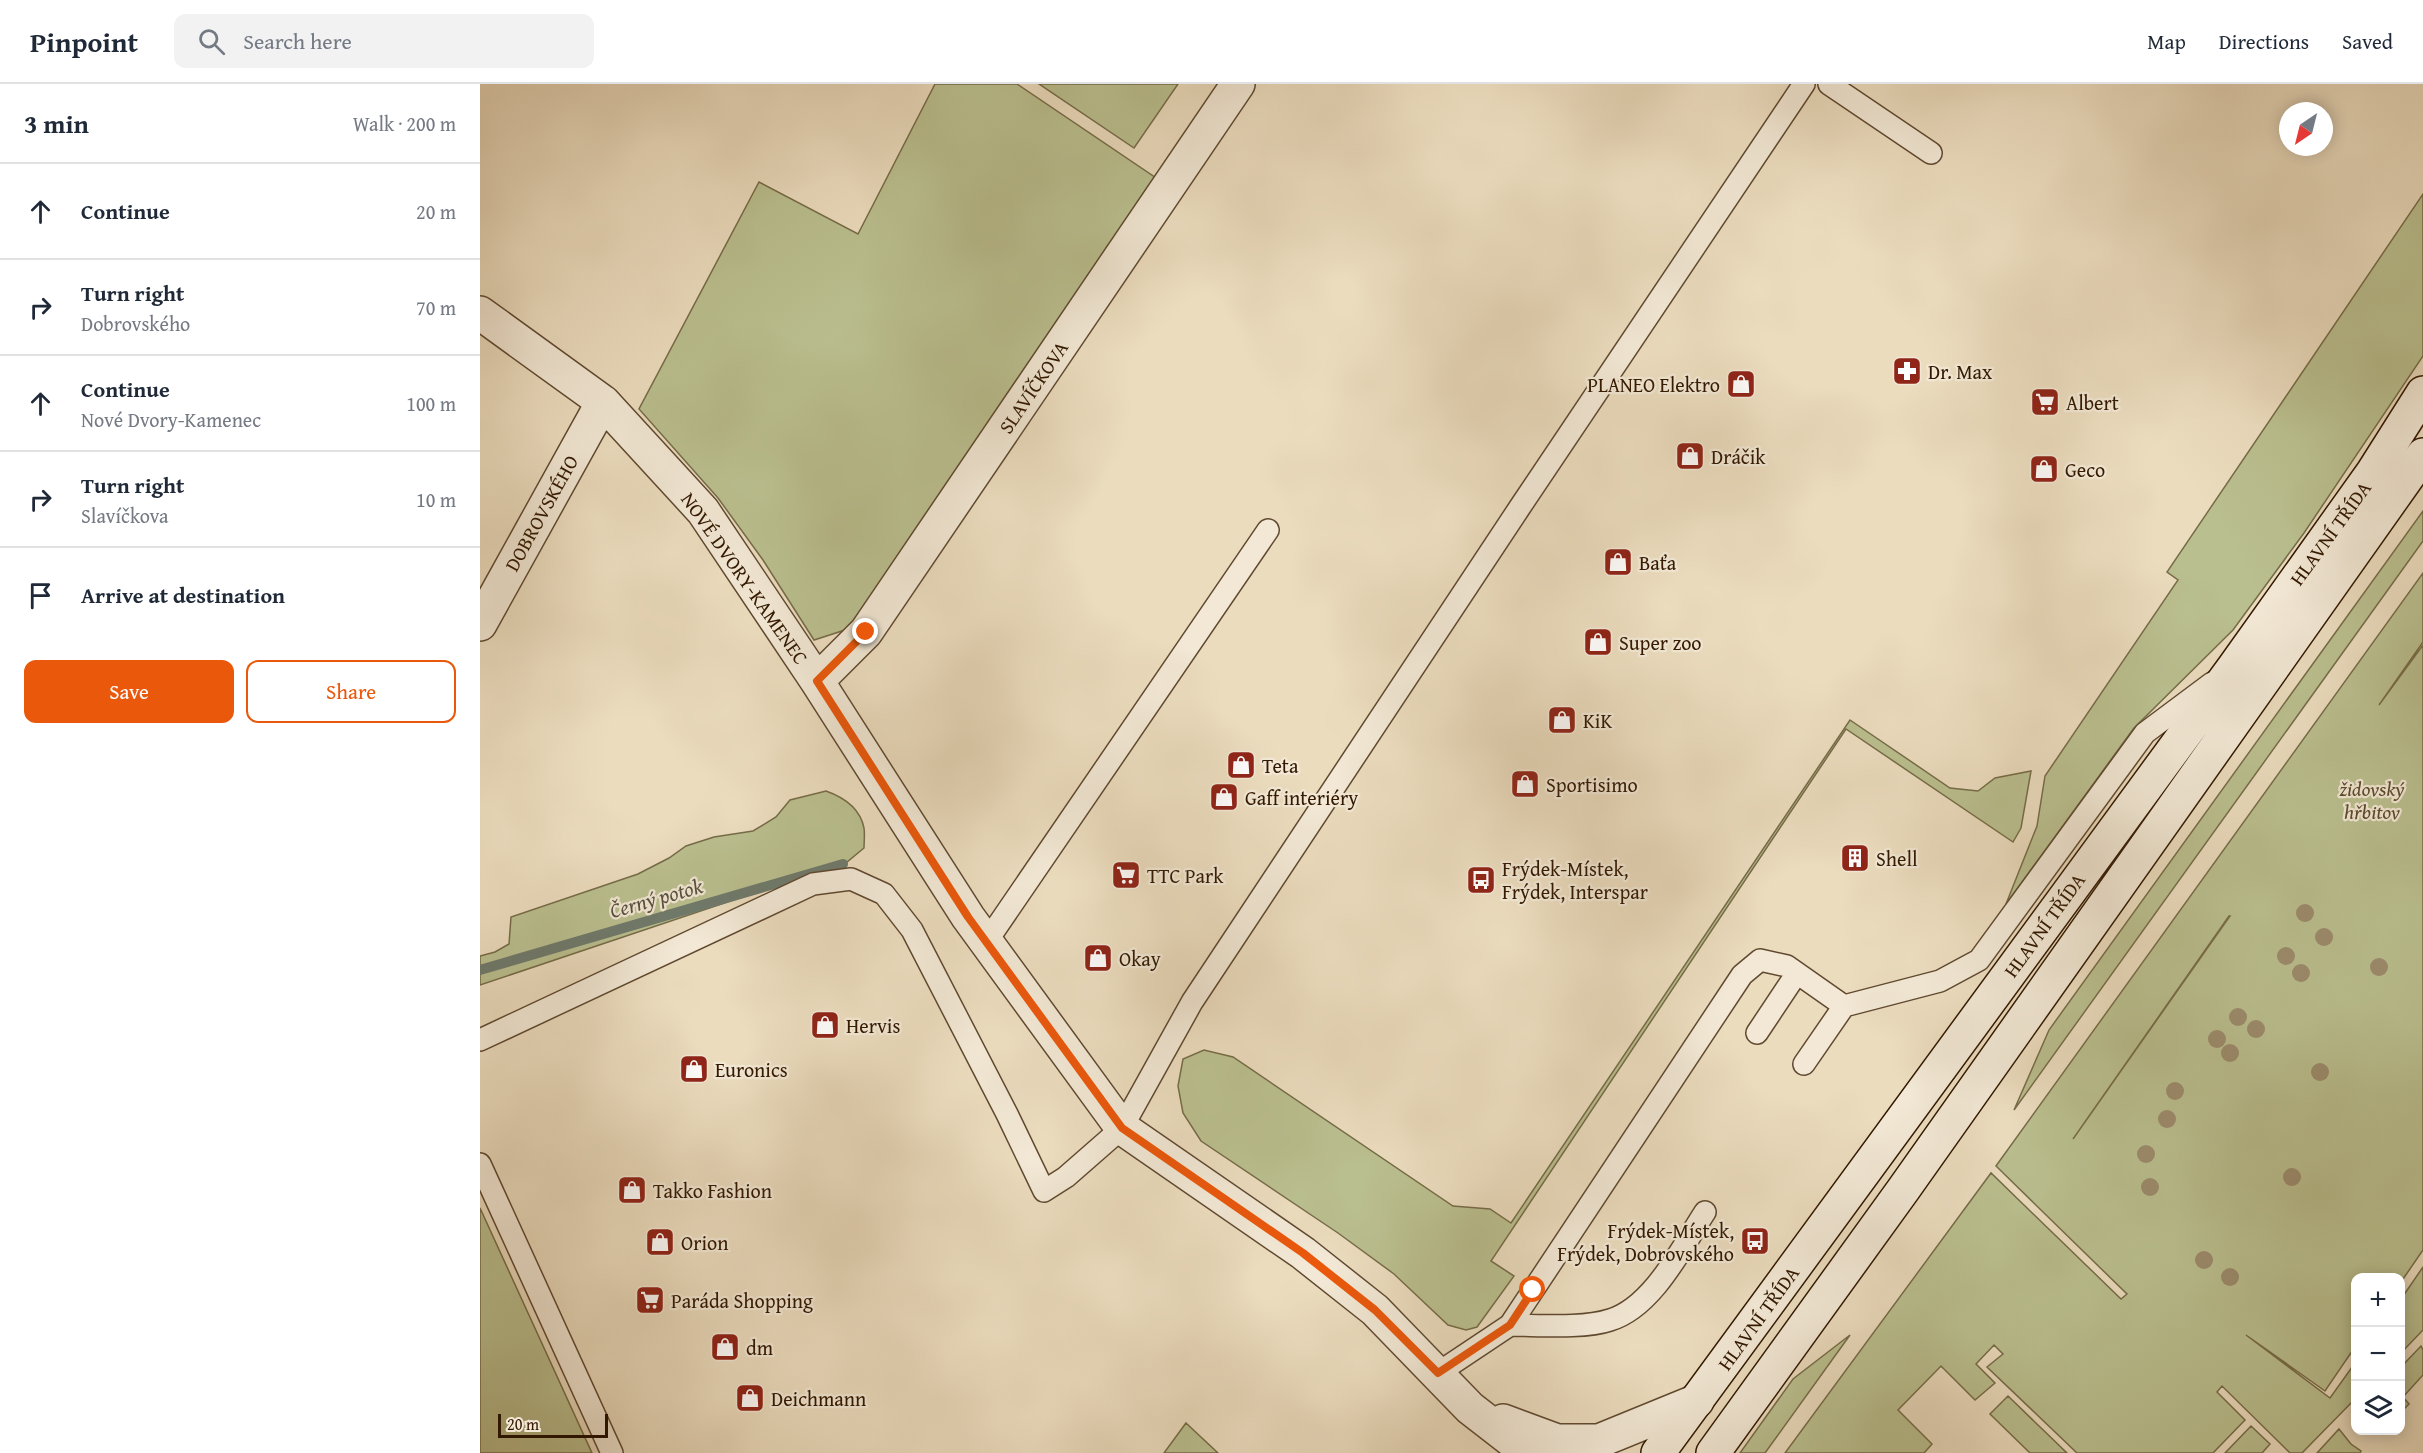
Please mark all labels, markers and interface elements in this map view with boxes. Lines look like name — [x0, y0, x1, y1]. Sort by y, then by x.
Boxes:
search box — [174, 14, 594, 68]
text: Pinpoint — [30, 21, 138, 62]
icon: search — [195, 25, 228, 58]
text: Search here — [243, 25, 352, 57]
text: Map — [2147, 26, 2186, 57]
text: Directions — [2219, 26, 2309, 57]
text: Saved — [2342, 26, 2393, 57]
north arrow — [2279, 102, 2333, 156]
text: 3 min — [24, 104, 89, 143]
text: Walk · 200 m — [353, 109, 456, 138]
icon: ahead — [24, 195, 57, 228]
text: Continue — [81, 195, 170, 227]
text: 20 m — [416, 197, 456, 226]
text: Turn right — [81, 277, 184, 309]
icon: right — [24, 291, 57, 324]
text: 70 m — [416, 293, 456, 322]
text: Dobrovského — [81, 309, 190, 338]
street label: SLAVÍČKOVA — [991, 335, 1075, 439]
pharmacy icon: Dr. Max — [1891, 355, 1923, 387]
place label: Dr. Max — [1928, 357, 1993, 386]
shop icon: PLANEO Elektro — [1725, 368, 1757, 400]
place label: PLANEO Elektro — [1587, 370, 1720, 399]
text: Continue — [81, 373, 170, 405]
supermarket icon: Albert — [2029, 386, 2061, 418]
icon: ahead — [24, 387, 57, 420]
place label: Albert — [2066, 388, 2119, 417]
text: 100 m — [406, 389, 456, 418]
text: Nové Dvory-Kamenec — [81, 405, 261, 434]
shop icon: Dráčik — [1674, 440, 1706, 472]
place label: Dráčik — [1711, 442, 1766, 471]
street label: DOBROVSKÉHO — [497, 450, 585, 576]
shop icon: Geco — [2028, 453, 2060, 485]
place label: Geco — [2065, 455, 2105, 484]
text: Turn right — [81, 469, 184, 501]
street label: HLAVNÍ TŘÍDA — [2282, 475, 2378, 591]
icon: right — [24, 483, 57, 516]
text: 10 m — [416, 485, 456, 514]
street label: NOVÉ DVORY-KAMENEC — [675, 486, 816, 670]
text: Slavíčkova — [81, 501, 169, 530]
shop icon: Baťa — [1602, 546, 1634, 578]
place label: Baťa — [1639, 548, 1677, 577]
icon: arrive — [24, 579, 57, 612]
text: Arrive at destination — [81, 579, 285, 611]
route end — [852, 618, 878, 644]
shop icon: Super zoo — [1582, 626, 1614, 658]
place label: Super zoo — [1619, 628, 1702, 657]
button: Save — [24, 660, 234, 723]
button: Share — [246, 660, 456, 723]
shop icon: KiK — [1546, 704, 1578, 736]
place label: KiK — [1583, 706, 1612, 735]
shop icon: Teta — [1225, 749, 1257, 781]
place label: Teta — [1262, 751, 1299, 780]
shop icon: Sportisimo — [1509, 768, 1541, 800]
place label: Sportisimo — [1546, 770, 1638, 799]
park label: židovský hřbitov — [2338, 774, 2405, 826]
shop icon: Gaff interiéry — [1208, 781, 1240, 813]
place label: Gaff interiéry — [1245, 783, 1358, 812]
building icon: Shell — [1839, 842, 1871, 874]
place label: Shell — [1876, 844, 1918, 873]
place label: Frýdek-Místek, Frýdek, Interspar — [1502, 854, 1648, 906]
supermarket icon: TTC Park — [1110, 859, 1142, 891]
place label: TTC Park — [1147, 861, 1224, 890]
bus stop icon: Frýdek-Místek, Frýdek, Interspar — [1465, 864, 1497, 896]
street label: HLAVNÍ TŘÍDA — [1996, 867, 2092, 983]
water label: Černý potok — [606, 870, 707, 926]
shop icon: Okay — [1082, 942, 1114, 974]
place label: Okay — [1119, 944, 1161, 973]
shop icon: Hervis — [809, 1009, 841, 1041]
place label: Hervis — [846, 1011, 900, 1040]
shop icon: Euronics — [678, 1053, 710, 1085]
place label: Euronics — [715, 1055, 788, 1084]
shop icon: Takko Fashion — [616, 1174, 648, 1206]
place label: Takko Fashion — [653, 1176, 772, 1205]
place label: Frýdek-Místek, Frýdek, Dobrovského — [1557, 1216, 1734, 1268]
bus stop icon: Frýdek-Místek, Frýdek, Dobrovského — [1739, 1225, 1771, 1257]
shop icon: Orion — [644, 1226, 676, 1258]
place label: Orion — [681, 1228, 728, 1257]
street label: HLAVNÍ TŘÍDA — [1710, 1260, 1806, 1376]
map controls — [2351, 1273, 2405, 1435]
button: + — [2351, 1273, 2405, 1327]
route start — [1519, 1276, 1545, 1302]
supermarket icon: Paráda Shopping — [634, 1284, 666, 1316]
place label: Paráda Shopping — [671, 1286, 813, 1315]
button: − — [2351, 1327, 2405, 1381]
shop icon: dm — [709, 1331, 741, 1363]
place label: dm — [746, 1333, 774, 1362]
button: layers — [2351, 1381, 2405, 1435]
shop icon: Deichmann — [734, 1382, 766, 1414]
place label: Deichmann — [771, 1384, 866, 1413]
scale bar — [498, 1411, 608, 1438]
text: 20 m — [507, 1412, 539, 1436]

